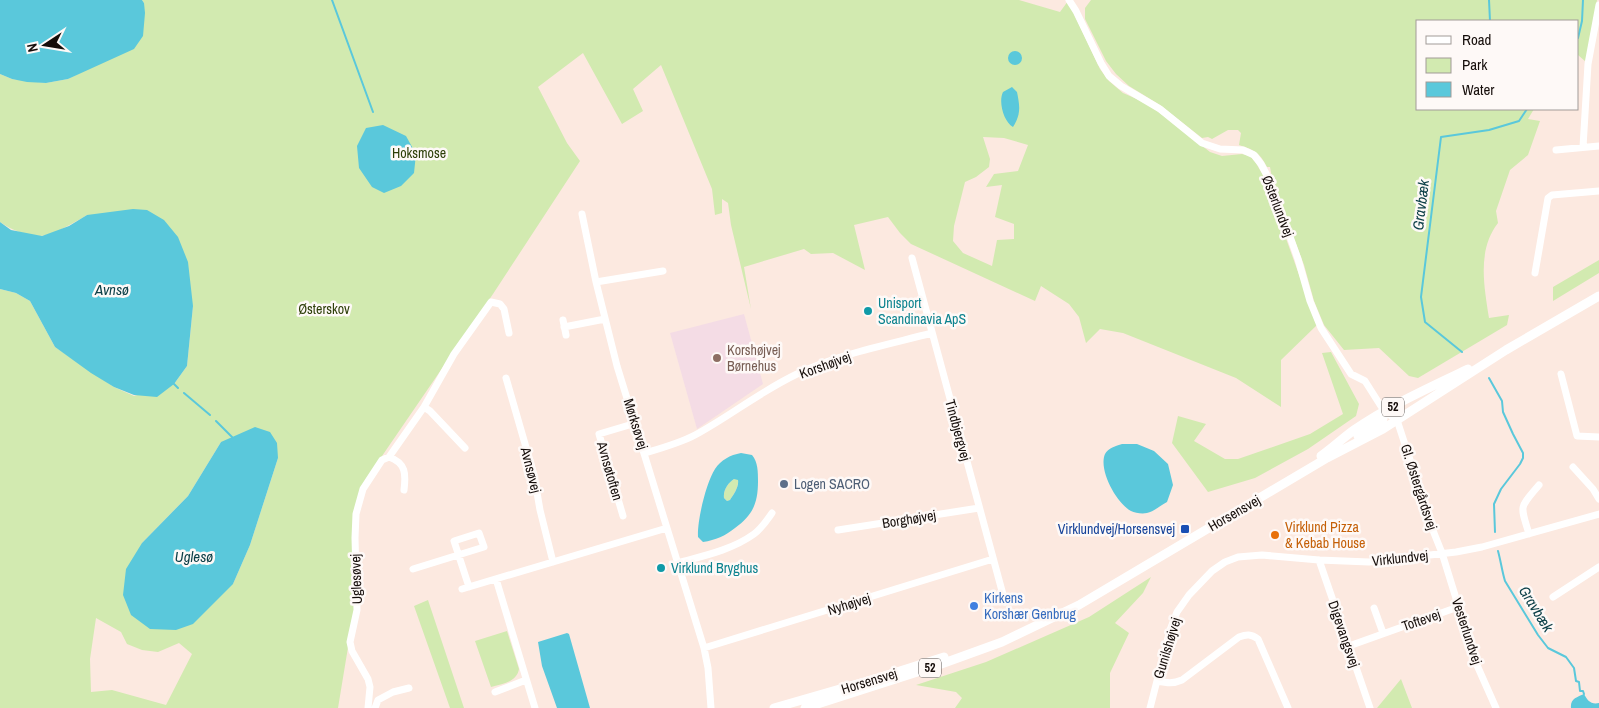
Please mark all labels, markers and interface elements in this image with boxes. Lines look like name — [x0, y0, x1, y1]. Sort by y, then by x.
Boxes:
north arrow — [20, 20, 70, 70]
legend — [1416, 20, 1579, 110]
text: Road — [1462, 29, 1491, 50]
text: N — [23, 42, 42, 54]
text: Park — [1462, 54, 1488, 75]
text: Water — [1462, 79, 1494, 100]
park label: Hoksmose — [392, 144, 446, 162]
street label: Østerlundvej — [1258, 173, 1298, 239]
water label: Gravbæk — [1407, 178, 1434, 231]
water label: Avnsø — [94, 279, 129, 300]
place label: Unisport Scandinavia ApS — [878, 294, 966, 328]
park label: Østerskov — [298, 300, 350, 318]
marker: Unisport Scandinavia ApS — [862, 305, 874, 317]
place label: Korshøjvej Børnehus — [727, 341, 781, 375]
street label: Korshøjvej — [797, 347, 853, 383]
marker: Korshøjvej Børnehus — [711, 352, 723, 364]
street label: Mørksøvej — [620, 396, 652, 452]
street label: Tindbjergvej — [941, 397, 975, 463]
road number: 52 — [1382, 398, 1404, 417]
street label: Avnsøtoften — [593, 439, 627, 503]
street label: Gl. Østergårdsvej — [1397, 442, 1441, 532]
street label: Avnsøvej — [516, 444, 545, 495]
place label: Logen SACRO — [794, 475, 870, 493]
marker: Logen SACRO — [778, 478, 790, 490]
street label: Horsensvej — [1205, 491, 1263, 535]
street label: Borghøjvej — [881, 506, 937, 532]
place label: Virklund Pizza & Kebab House — [1285, 518, 1365, 552]
place label: Virklundvej/Horsensvej — [1058, 520, 1175, 538]
marker: Virklundvej/Horsensvej — [1179, 523, 1191, 535]
marker: Virklund Pizza & Kebab House — [1269, 529, 1281, 541]
water label: Uglesø — [175, 546, 213, 567]
street label: Virklundvej — [1371, 546, 1429, 570]
street label: Uglesøvej — [346, 553, 366, 605]
place label: Virklund Bryghus — [671, 559, 758, 577]
marker: Virklund Bryghus — [655, 562, 667, 574]
water label: Gravbæk — [1514, 582, 1559, 636]
street label: Nyhøjvej — [825, 589, 873, 619]
place label: Kirkens Korshær Genbrug — [984, 589, 1076, 623]
street label: Vesterlundvej — [1448, 595, 1486, 667]
street label: Digevangsvej — [1324, 598, 1364, 670]
marker: Kirkens Korshær Genbrug — [968, 600, 980, 612]
street label: Toftevej — [1399, 605, 1443, 635]
street label: Gunilshøjvej — [1149, 615, 1185, 681]
road number: 52 — [919, 658, 941, 678]
street label: Horsensvej — [839, 664, 899, 698]

